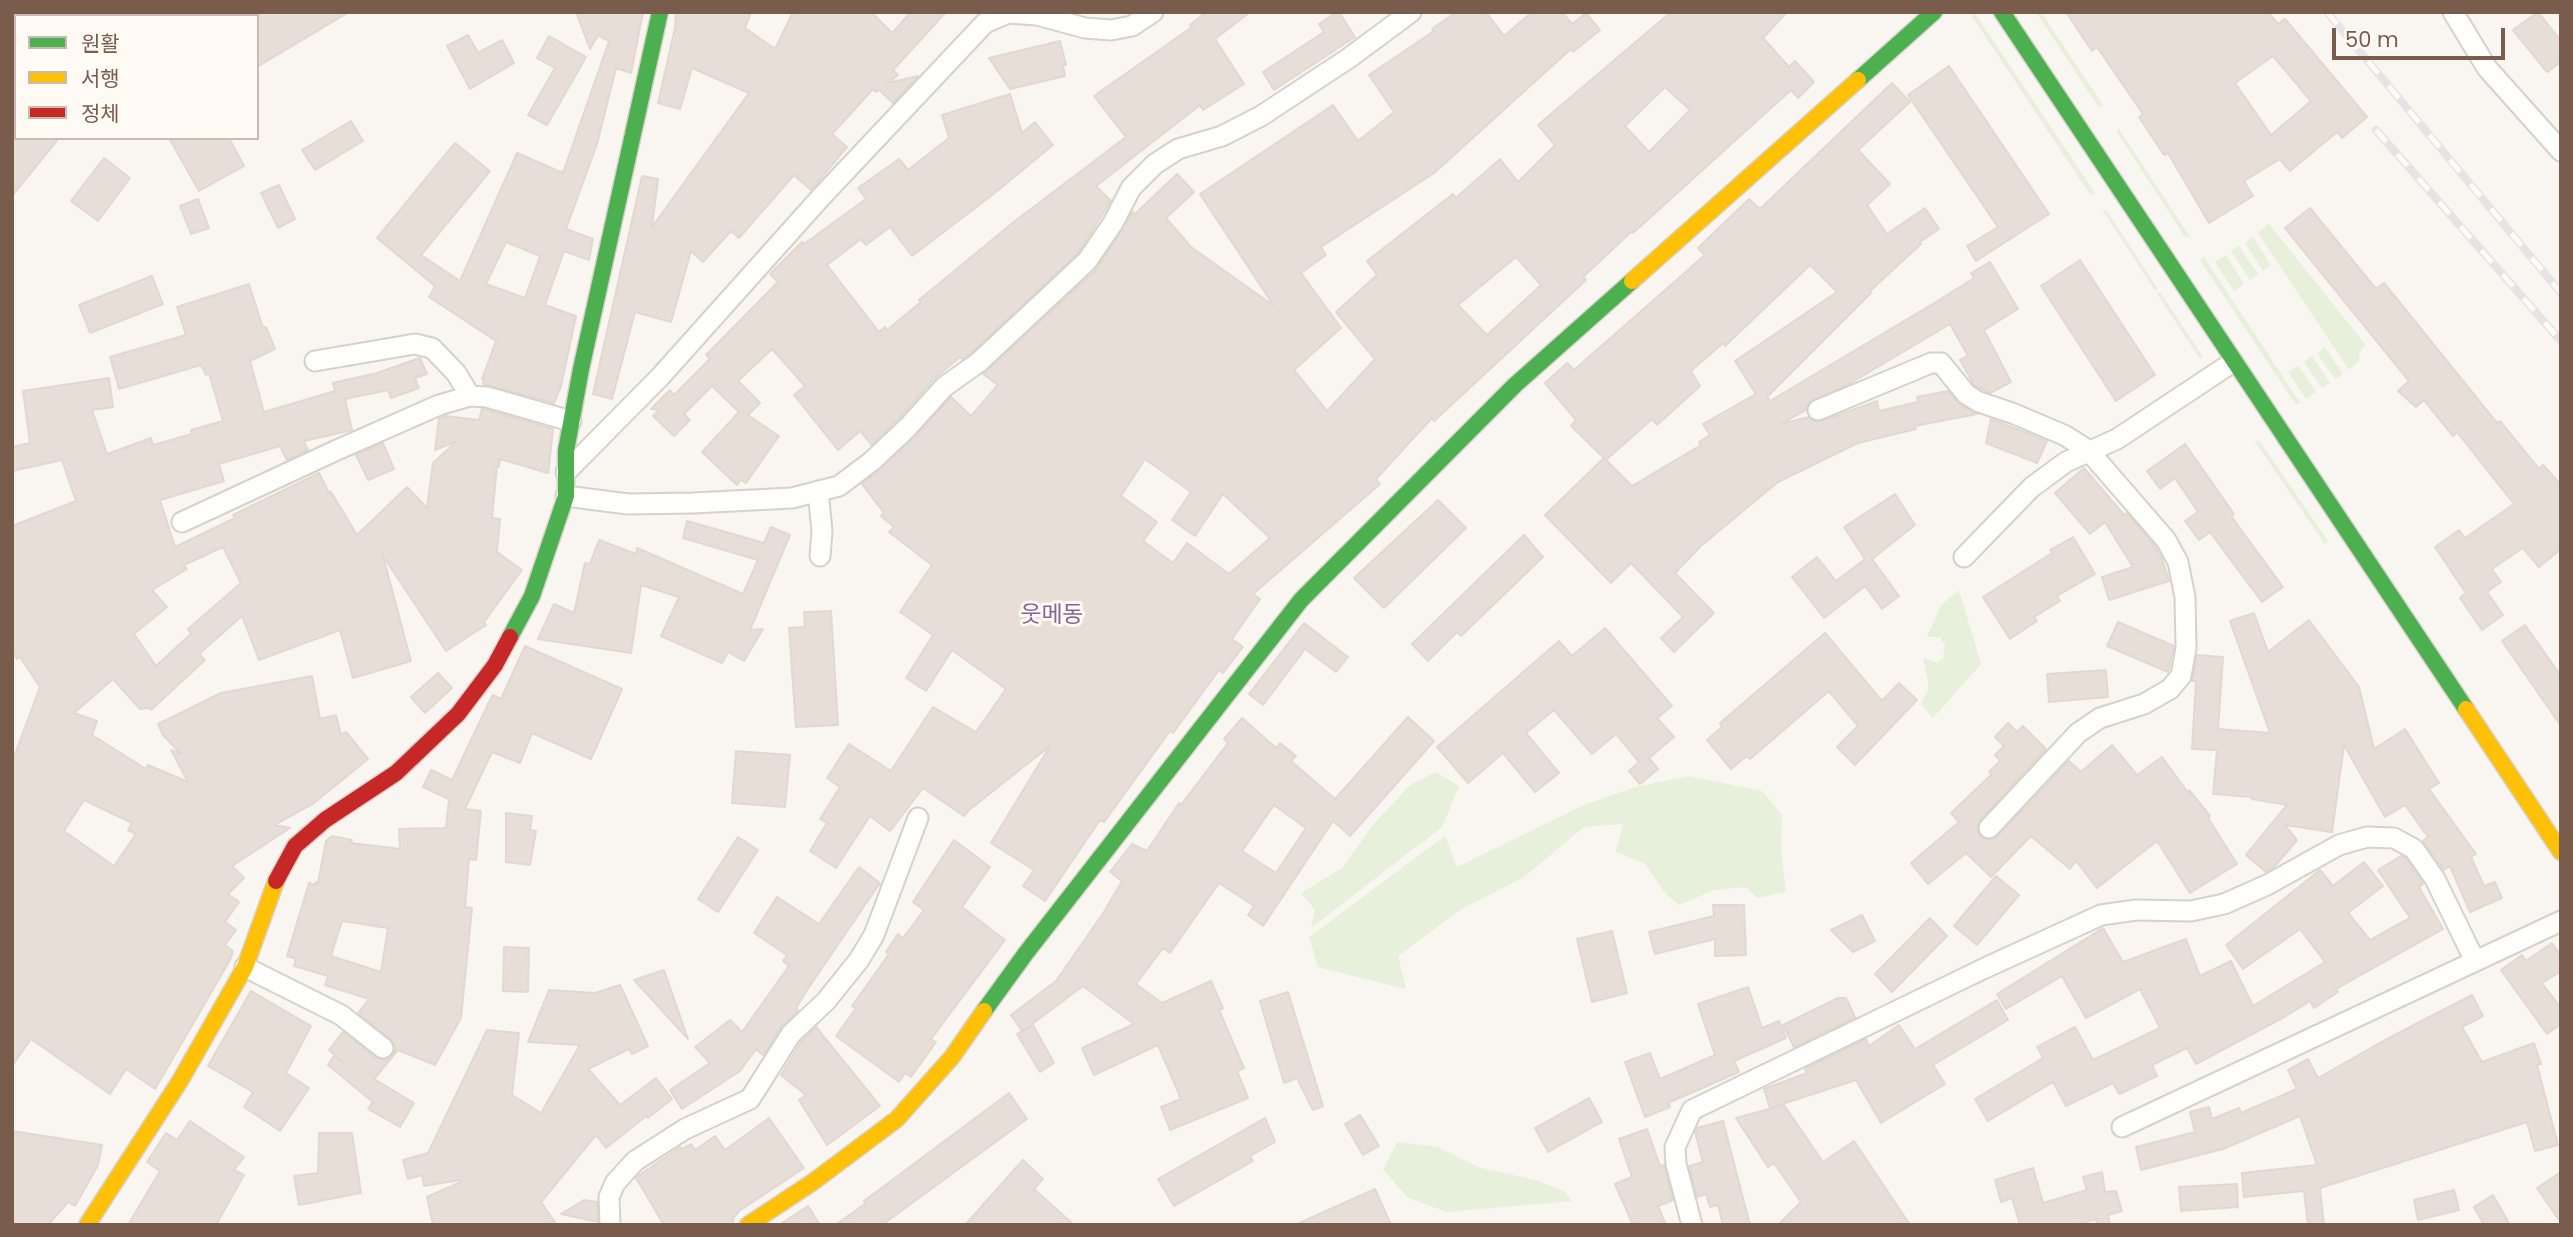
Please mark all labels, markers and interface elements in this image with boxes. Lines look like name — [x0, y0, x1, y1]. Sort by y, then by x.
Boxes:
legend — [14, 14, 259, 140]
scale bar — [2335, 14, 2508, 58]
text: 50 m — [2345, 25, 2399, 54]
text: 원활 — [81, 29, 120, 58]
text: 서행 — [81, 64, 120, 93]
text: 정체 — [81, 99, 120, 128]
district label: 웃메동 — [1020, 602, 1084, 630]

